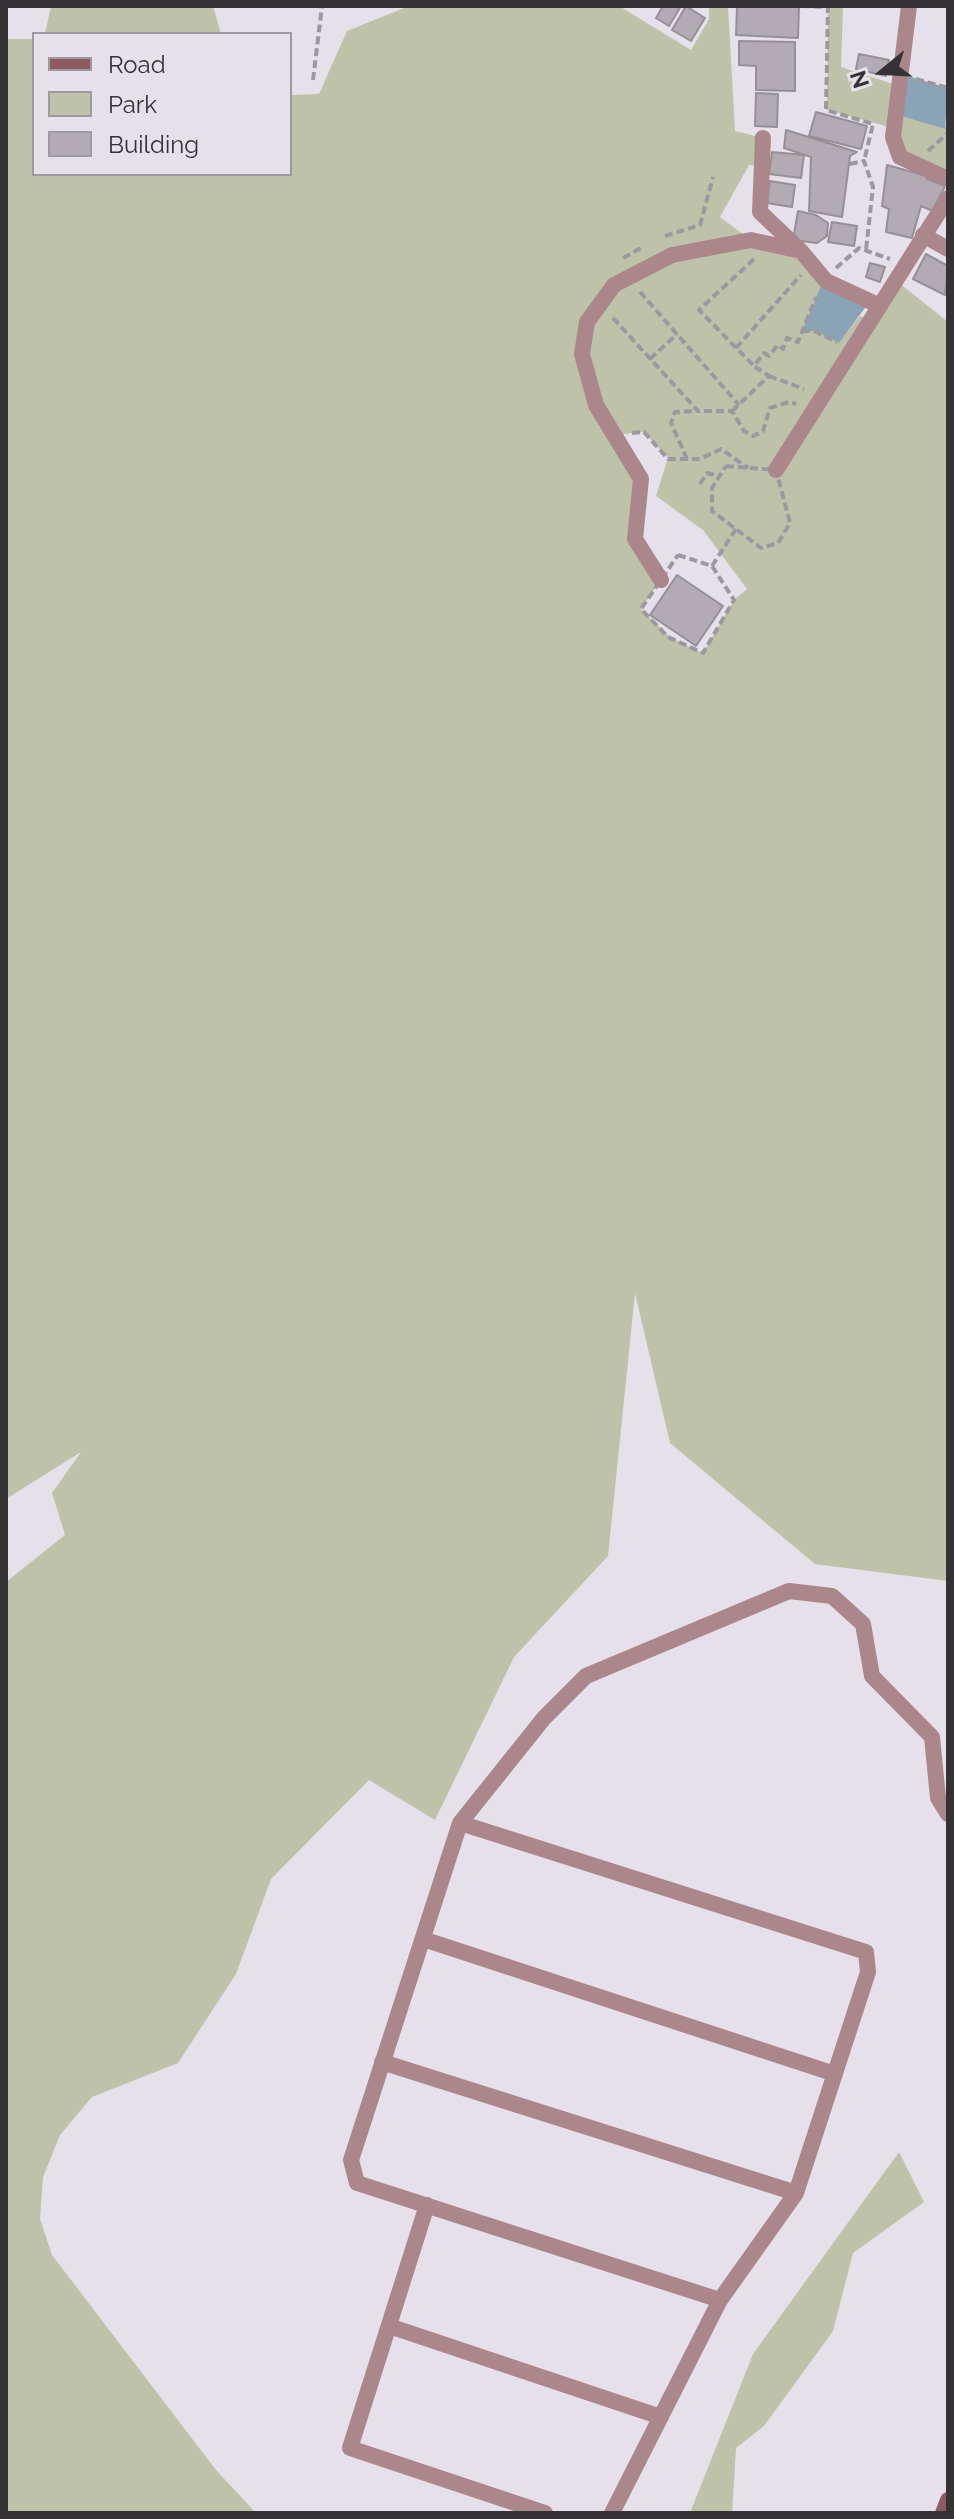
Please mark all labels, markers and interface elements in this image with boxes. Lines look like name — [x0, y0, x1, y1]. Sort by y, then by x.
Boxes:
legend — [32, 32, 292, 176]
north arrow — [842, 32, 922, 112]
text: Road — [108, 50, 166, 79]
text: N — [844, 67, 874, 91]
text: Park — [108, 90, 157, 119]
text: Building — [108, 130, 199, 159]

